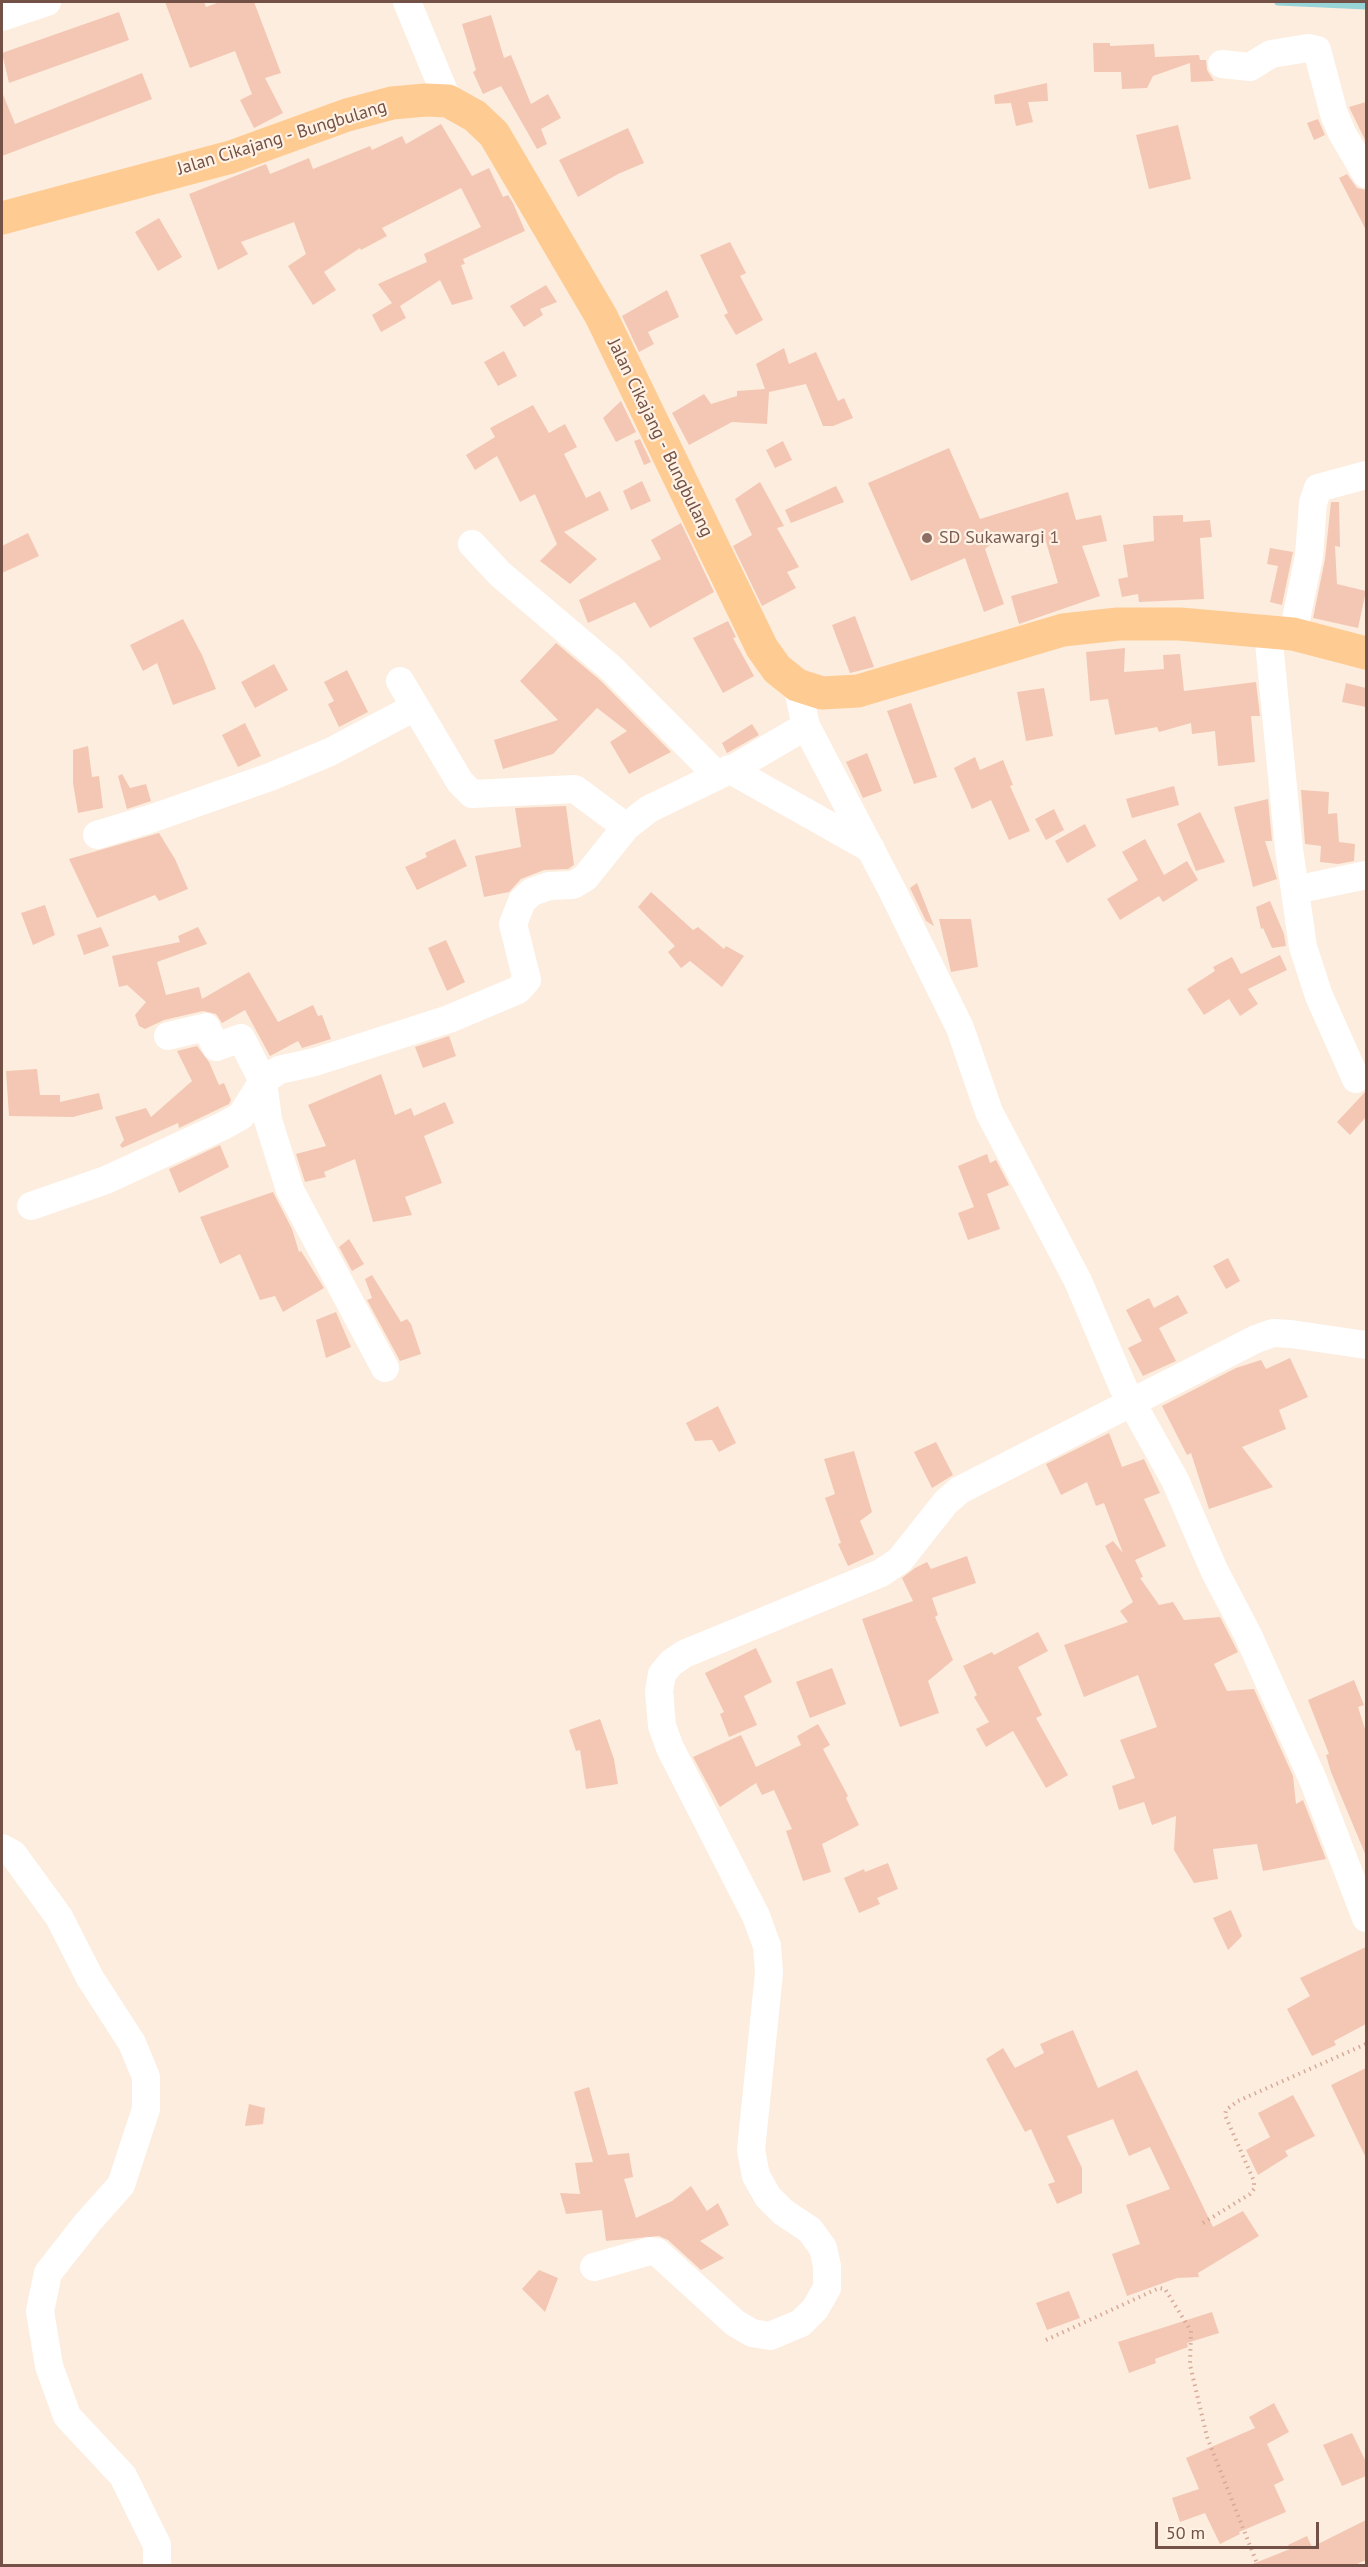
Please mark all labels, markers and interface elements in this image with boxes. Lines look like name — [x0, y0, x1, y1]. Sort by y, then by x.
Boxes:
street label: Jalan Cikajang - Bungbulang — [175, 96, 389, 180]
street label: Jalan Cikajang - Bungbulang — [603, 335, 717, 541]
place label: SD Sukawargi 1 — [939, 527, 1059, 549]
marker: SD Sukawargi 1 — [920, 531, 934, 545]
scale bar — [1158, 2510, 1322, 2548]
text: 50 m — [1166, 2521, 1205, 2544]

